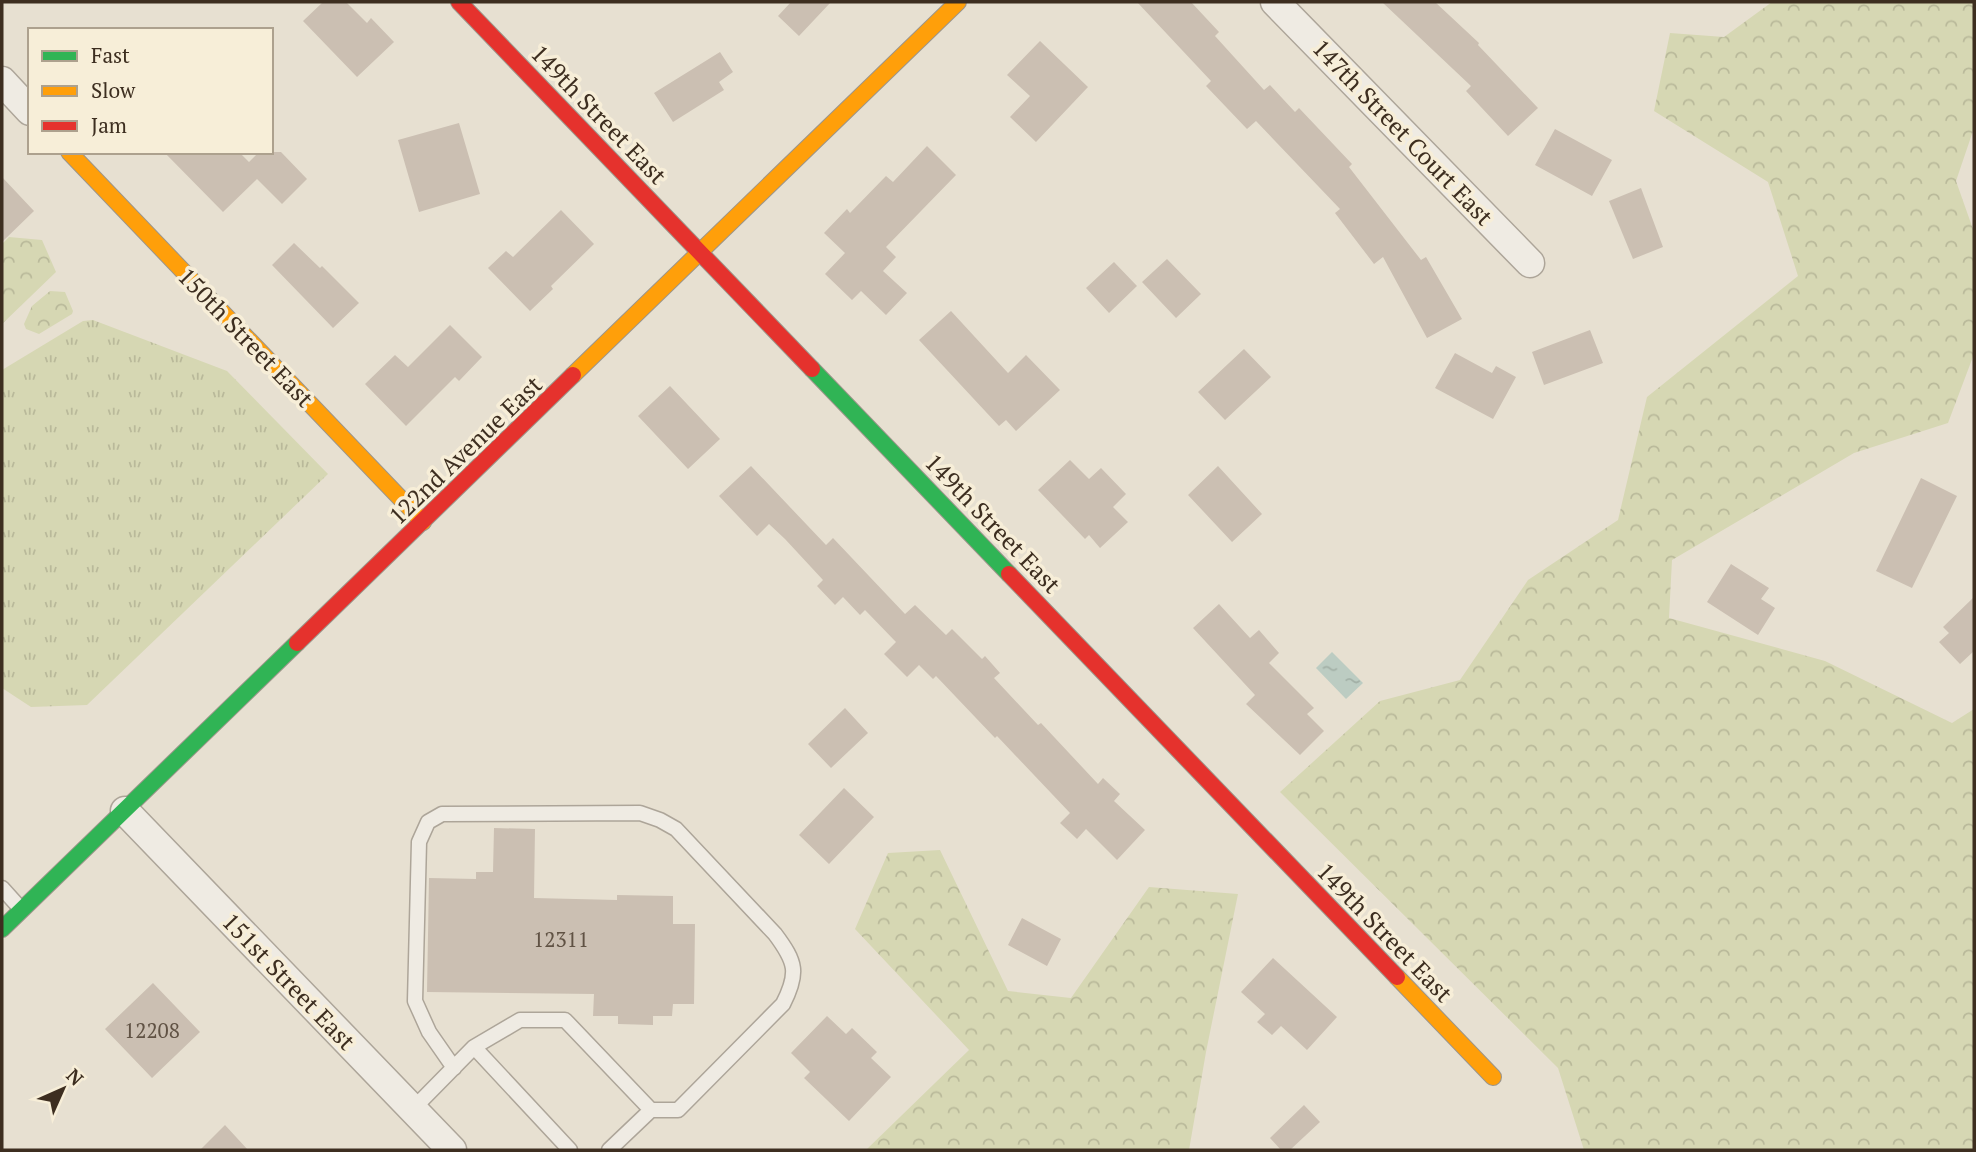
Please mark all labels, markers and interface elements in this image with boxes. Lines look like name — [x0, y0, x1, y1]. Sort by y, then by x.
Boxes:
legend — [28, 28, 273, 154]
street label: 147th Street Court East — [1306, 32, 1500, 232]
street label: 149th Street East — [524, 37, 674, 191]
text: Fast — [91, 41, 130, 69]
text: Slow — [91, 76, 136, 104]
text: Jam — [91, 111, 127, 139]
street label: 150th Street East — [171, 260, 321, 414]
street label: 122nd Avenue East — [382, 369, 549, 531]
street label: 149th Street East — [918, 446, 1068, 600]
street label: 149th Street East — [1310, 855, 1460, 1009]
street label: 151st Street East — [215, 906, 363, 1056]
house number: 12311 — [533, 925, 589, 953]
house number: 12208 — [124, 1016, 180, 1044]
north arrow — [28, 1054, 98, 1124]
text: N — [61, 1063, 90, 1091]

